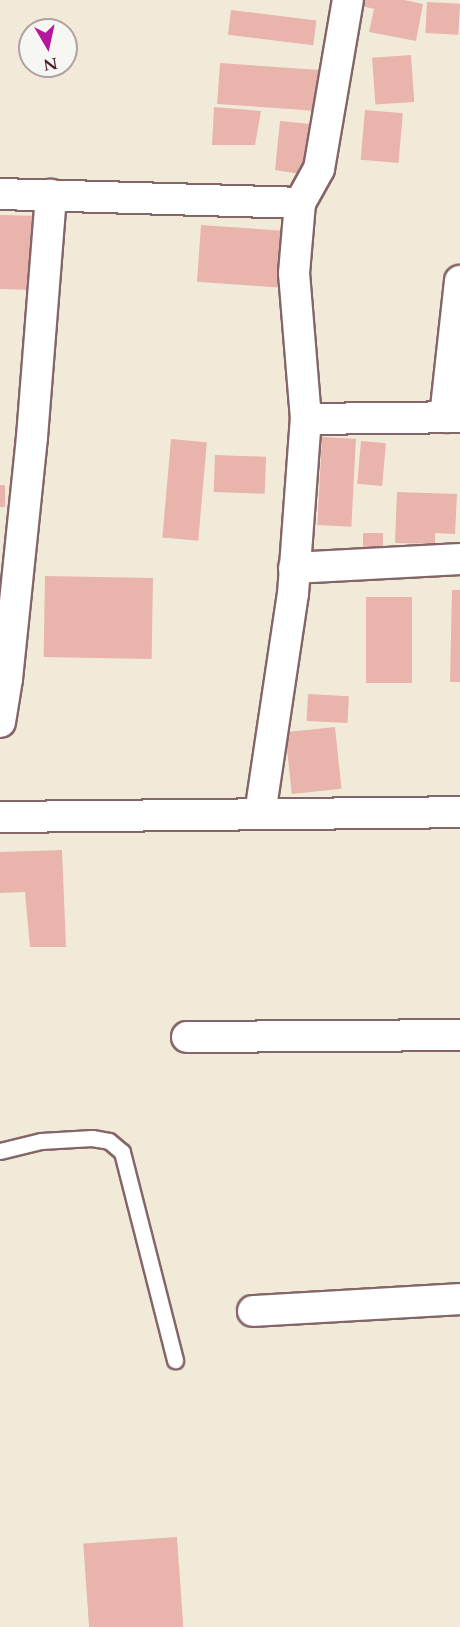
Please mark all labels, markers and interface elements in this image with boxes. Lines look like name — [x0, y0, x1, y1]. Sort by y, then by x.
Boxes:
north arrow — [18, 18, 78, 78]
text: N — [42, 52, 59, 76]

